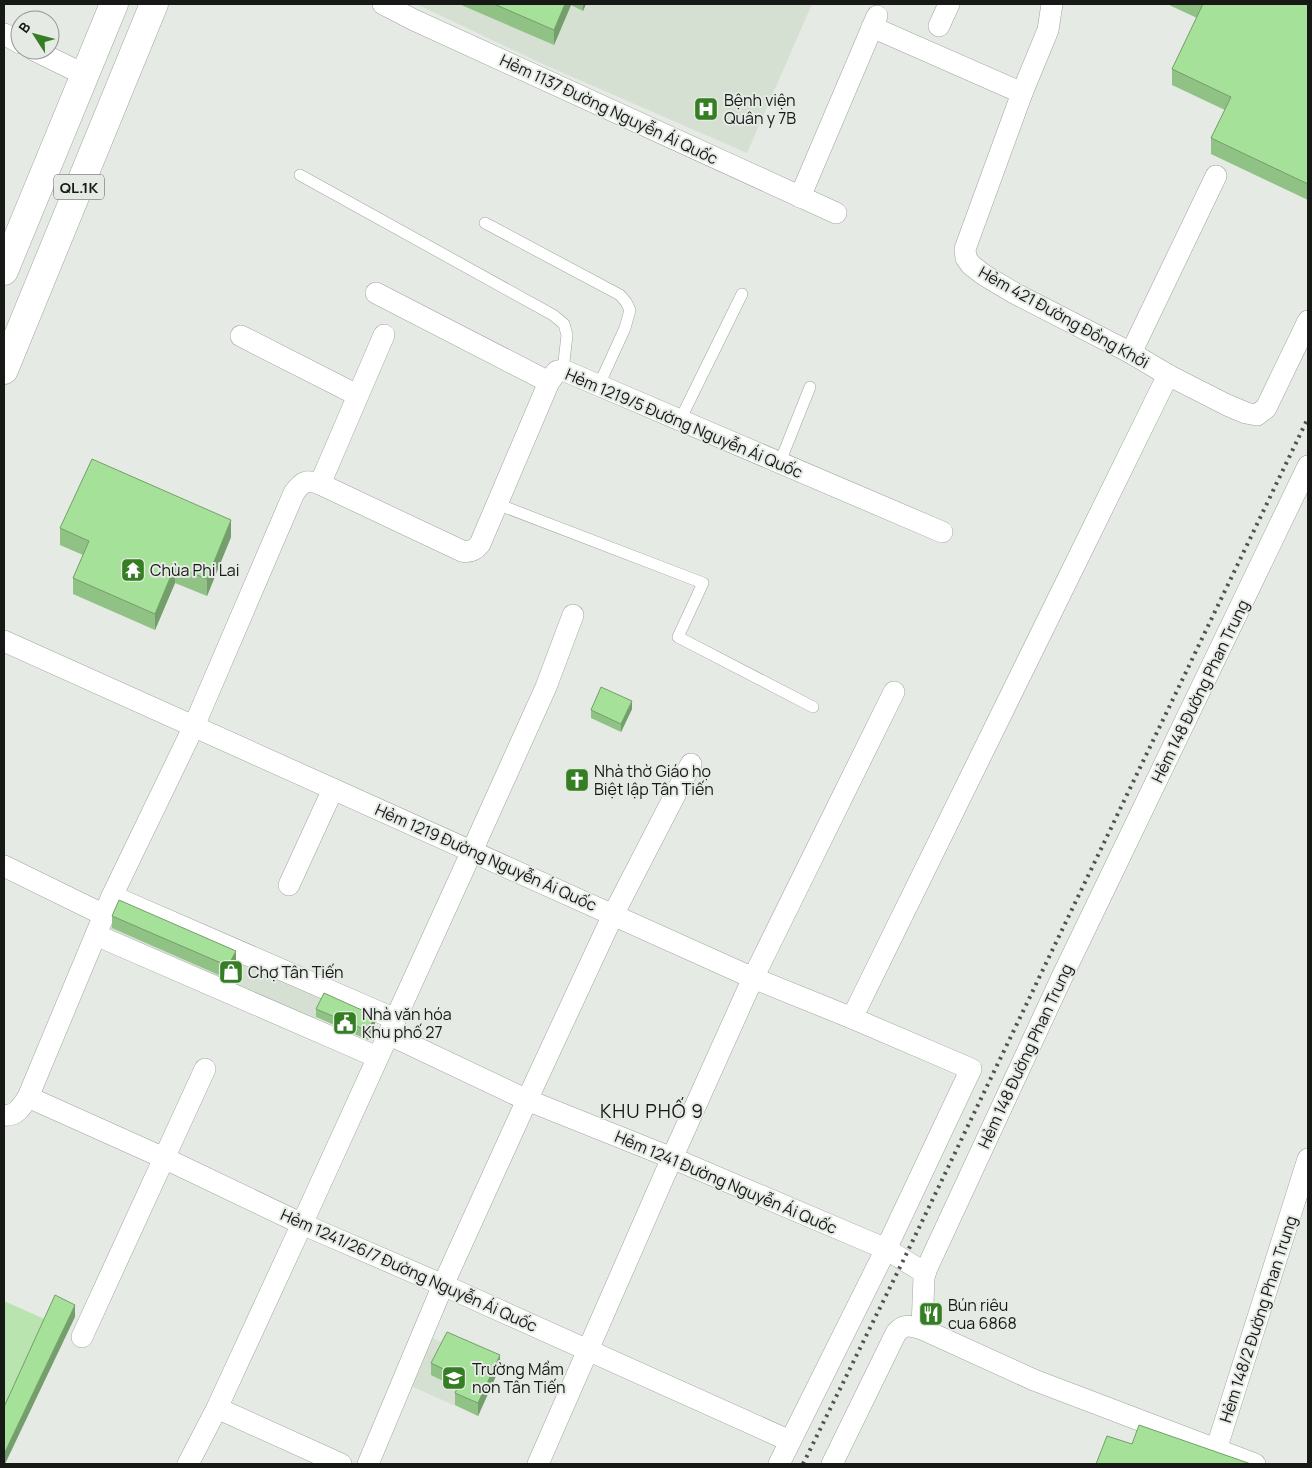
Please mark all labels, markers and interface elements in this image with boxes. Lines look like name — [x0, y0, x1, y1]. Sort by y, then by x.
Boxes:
north arrow — [10, 10, 60, 60]
text: B — [14, 18, 34, 36]
street label: Hẻm 1137 Đường Nguyễn Ái Quốc — [496, 49, 722, 169]
place label: Bệnh viện Quân y 7B — [724, 89, 796, 129]
hospital icon: Bệnh viện Quân y 7B — [693, 96, 719, 122]
road number: QL.1K — [54, 174, 104, 200]
street label: Hẻm 421 Đường Đồng Khởi — [975, 261, 1153, 373]
street label: Hẻm 1219/5 Đường Nguyễn Ái Quốc — [562, 363, 806, 483]
temple icon: Chùa Phi Lai — [120, 557, 146, 583]
place label: Chùa Phi Lai — [150, 559, 239, 581]
street label: Hẻm 148 Đường Phan Trung — [1146, 596, 1254, 786]
place label: Nhà thờ Giáo họ Biệt lập Tân Tiến — [594, 760, 714, 800]
church icon: Nhà thờ Giáo họ Biệt lập Tân Tiến — [564, 767, 590, 793]
street label: Hẻm 1219 Đường Nguyễn Ái Quốc — [372, 798, 600, 916]
shop icon: Chợ Tân Tiến — [218, 959, 244, 985]
street label: Hẻm 148 Đường Phan Trung — [973, 960, 1077, 1152]
place label: Chợ Tân Tiến — [248, 961, 344, 983]
place label: Nhà văn hóa Khu phố 27 — [362, 1003, 452, 1043]
public building icon: Nhà văn hóa Khu phố 27 — [332, 1010, 358, 1036]
district label: KHU PHỐ 9 — [600, 1096, 704, 1124]
street label: Hẻm 1241 Đường Nguyễn Ái Quốc — [612, 1125, 841, 1239]
street label: Hẻm 1241/26/7 Đường Nguyễn Ái Quốc — [277, 1203, 541, 1337]
street label: Hẻm 148/2 Đường Phan Trung — [1214, 1213, 1302, 1425]
place label: Bún riêu cua 6868 — [948, 1294, 1017, 1334]
restaurant icon: Bún riêu cua 6868 — [918, 1301, 944, 1327]
place label: Trường Mầm non Tân Tiến — [472, 1358, 566, 1398]
school or university icon: Trường Mầm non Tân Tiến — [441, 1365, 467, 1391]

